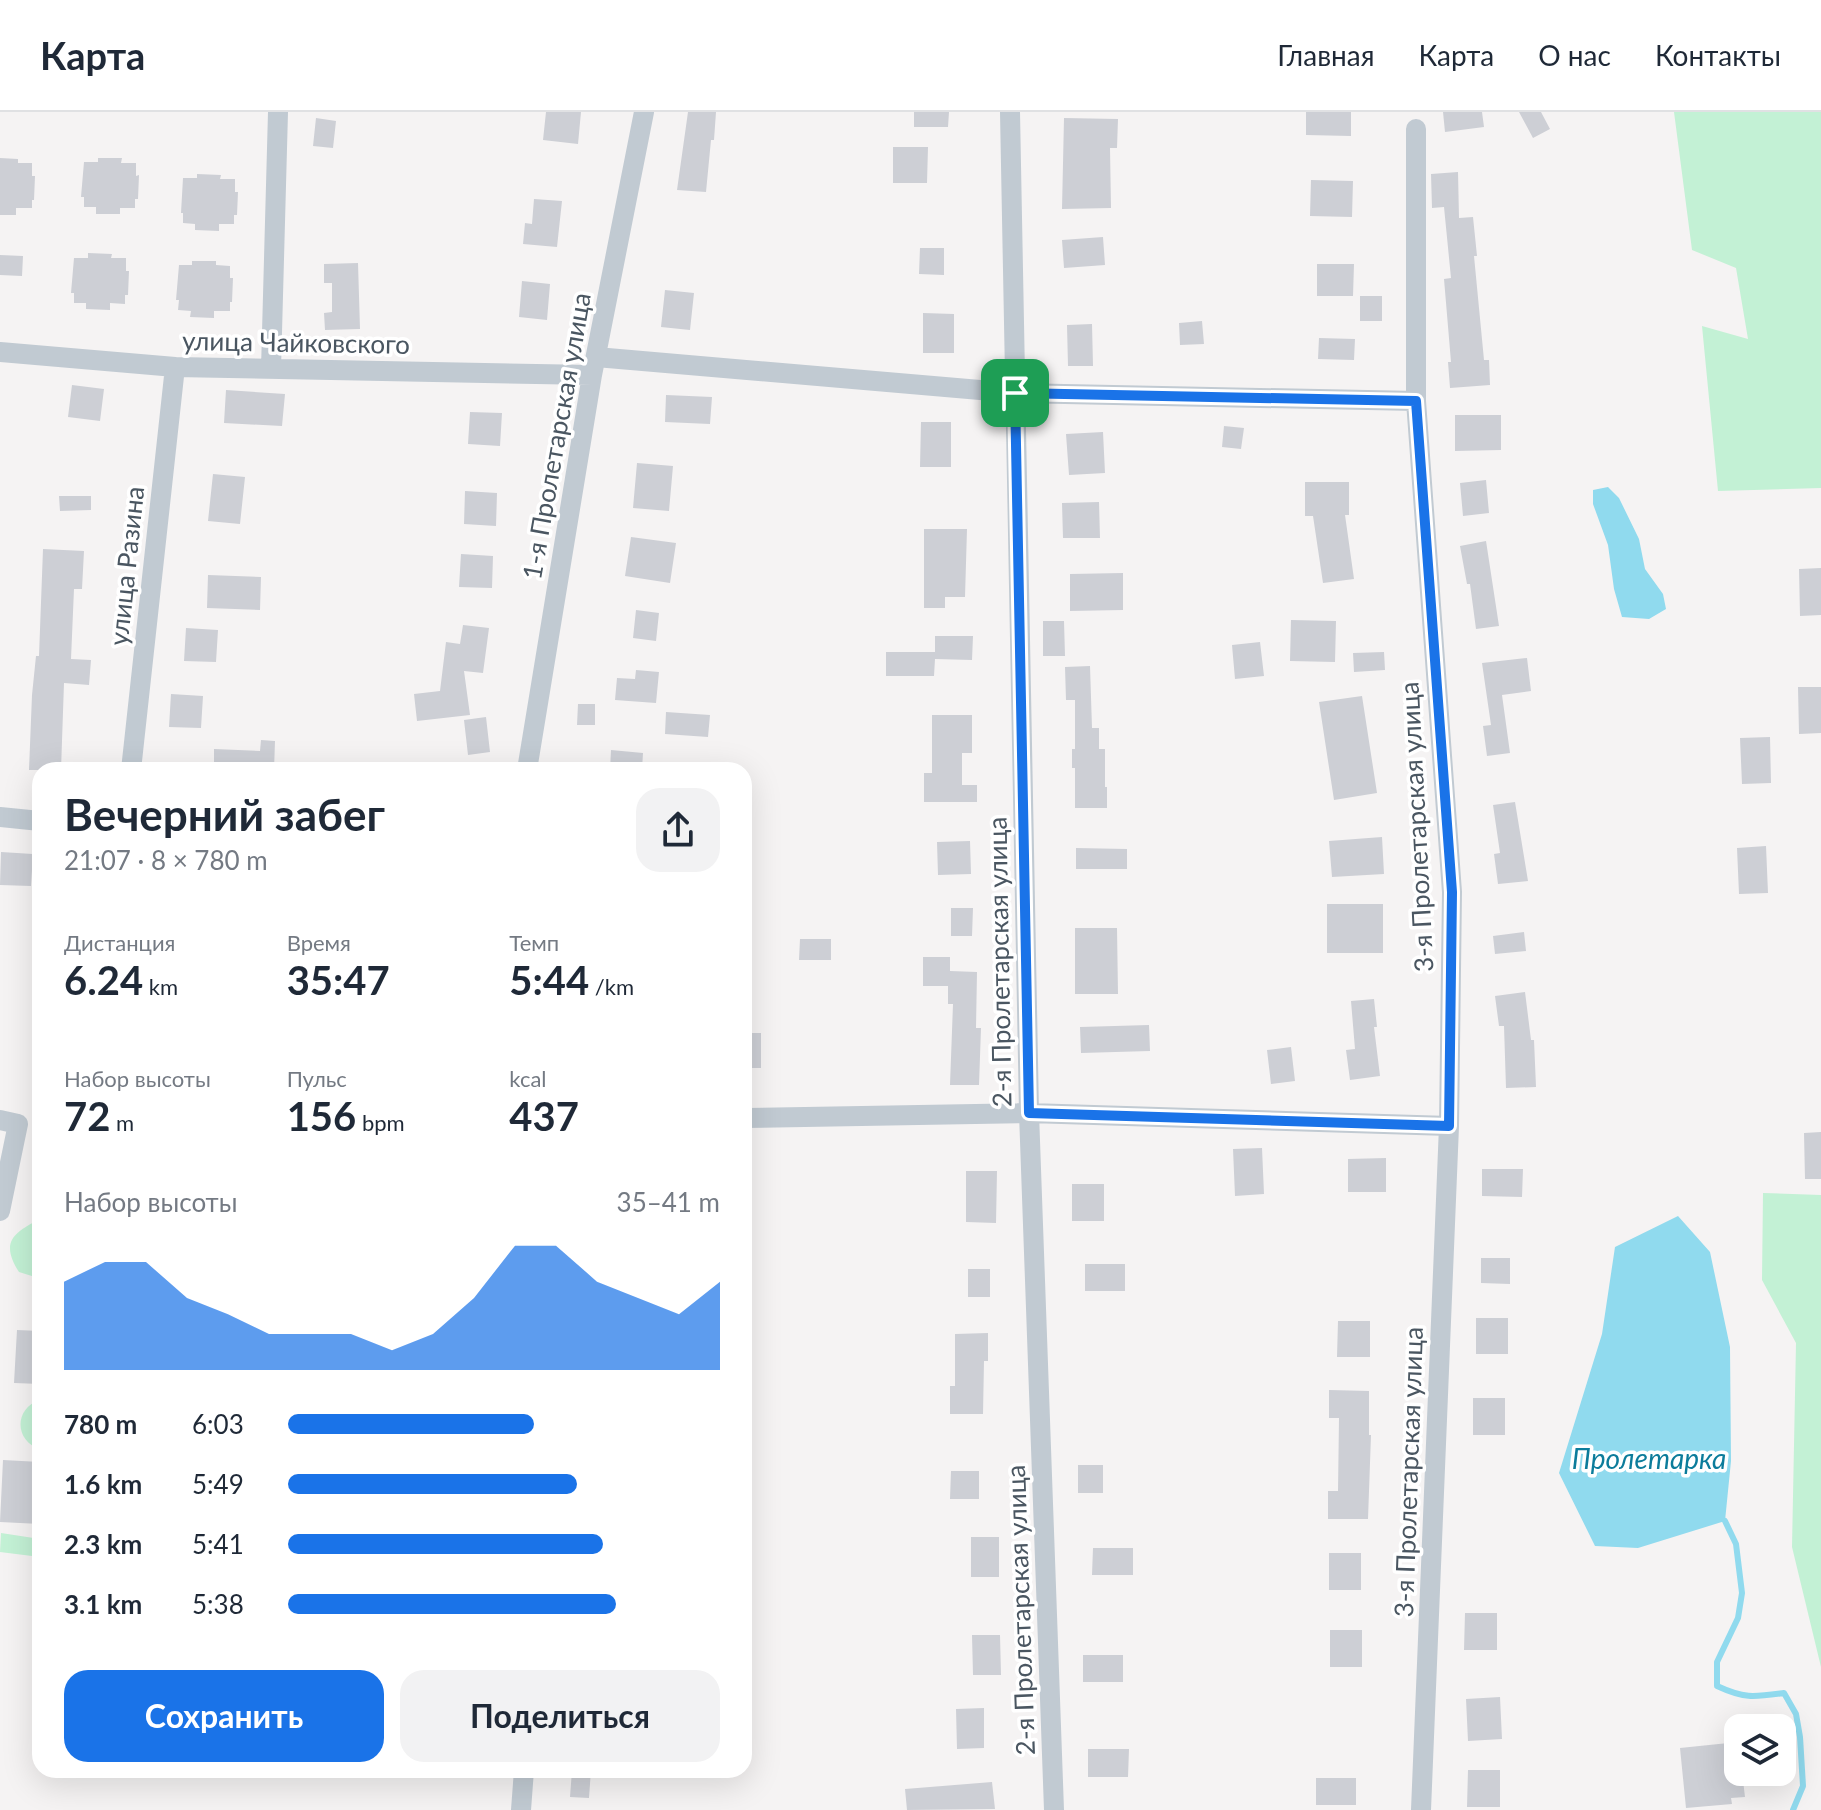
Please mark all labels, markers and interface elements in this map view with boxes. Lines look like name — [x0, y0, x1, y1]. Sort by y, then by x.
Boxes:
text: Карта — [40, 32, 145, 78]
text: Главная — [1277, 38, 1375, 72]
text: Карта — [1419, 38, 1494, 72]
text: О нас — [1538, 38, 1611, 72]
text: Контакты — [1655, 38, 1781, 72]
street label: 1-я Пролетарская улица — [515, 290, 597, 582]
street label: улица Чайковского — [182, 324, 410, 360]
pin — [981, 359, 1049, 427]
icon: arrive — [993, 371, 1037, 415]
street label: улица Разина — [102, 485, 150, 647]
street label: 3-я Пролетарская улица — [1392, 681, 1440, 973]
text: Вечерний забег — [64, 788, 385, 840]
button: share — [636, 788, 720, 872]
street label: 2-я Пролетарская улица — [980, 816, 1018, 1108]
text: 21:07 · 8 × 780 m — [64, 844, 268, 876]
text: Дистанция — [64, 929, 175, 956]
text: Время — [287, 929, 351, 956]
text: Темп — [509, 929, 559, 956]
text: 6.24 — [64, 956, 143, 1004]
text: 35:47 — [287, 956, 390, 1004]
text: 5:44 — [509, 956, 589, 1004]
text: km — [143, 973, 178, 1000]
text: /km — [589, 973, 634, 1000]
text: Набор высоты — [64, 1065, 211, 1092]
text: Пульс — [287, 1065, 347, 1092]
text: kcal — [509, 1065, 547, 1092]
text: 72 — [64, 1092, 110, 1140]
text: 156 — [287, 1092, 356, 1140]
text: 437 — [509, 1092, 579, 1140]
text: m — [110, 1109, 134, 1136]
text: bpm — [356, 1109, 405, 1136]
text: Набор высоты — [64, 1186, 238, 1218]
text: 35–41 m — [617, 1186, 720, 1218]
street label: 3-я Пролетарская улица — [1387, 1326, 1429, 1618]
text: 780 m — [64, 1408, 137, 1440]
text: 6:03 — [192, 1408, 244, 1440]
water label: Пролетарка — [1572, 1441, 1726, 1475]
street label: 2-я Пролетарская улица — [999, 1464, 1041, 1756]
text: 1.6 km — [64, 1468, 142, 1500]
text: 5:49 — [192, 1468, 244, 1500]
text: 2.3 km — [64, 1528, 142, 1560]
text: 5:41 — [192, 1528, 244, 1560]
text: 3.1 km — [64, 1588, 142, 1620]
text: 5:38 — [192, 1588, 244, 1620]
button: Сохранить — [64, 1670, 384, 1762]
button: Поделиться — [400, 1670, 720, 1762]
map controls — [1724, 1714, 1796, 1786]
button: layers — [1724, 1714, 1796, 1786]

